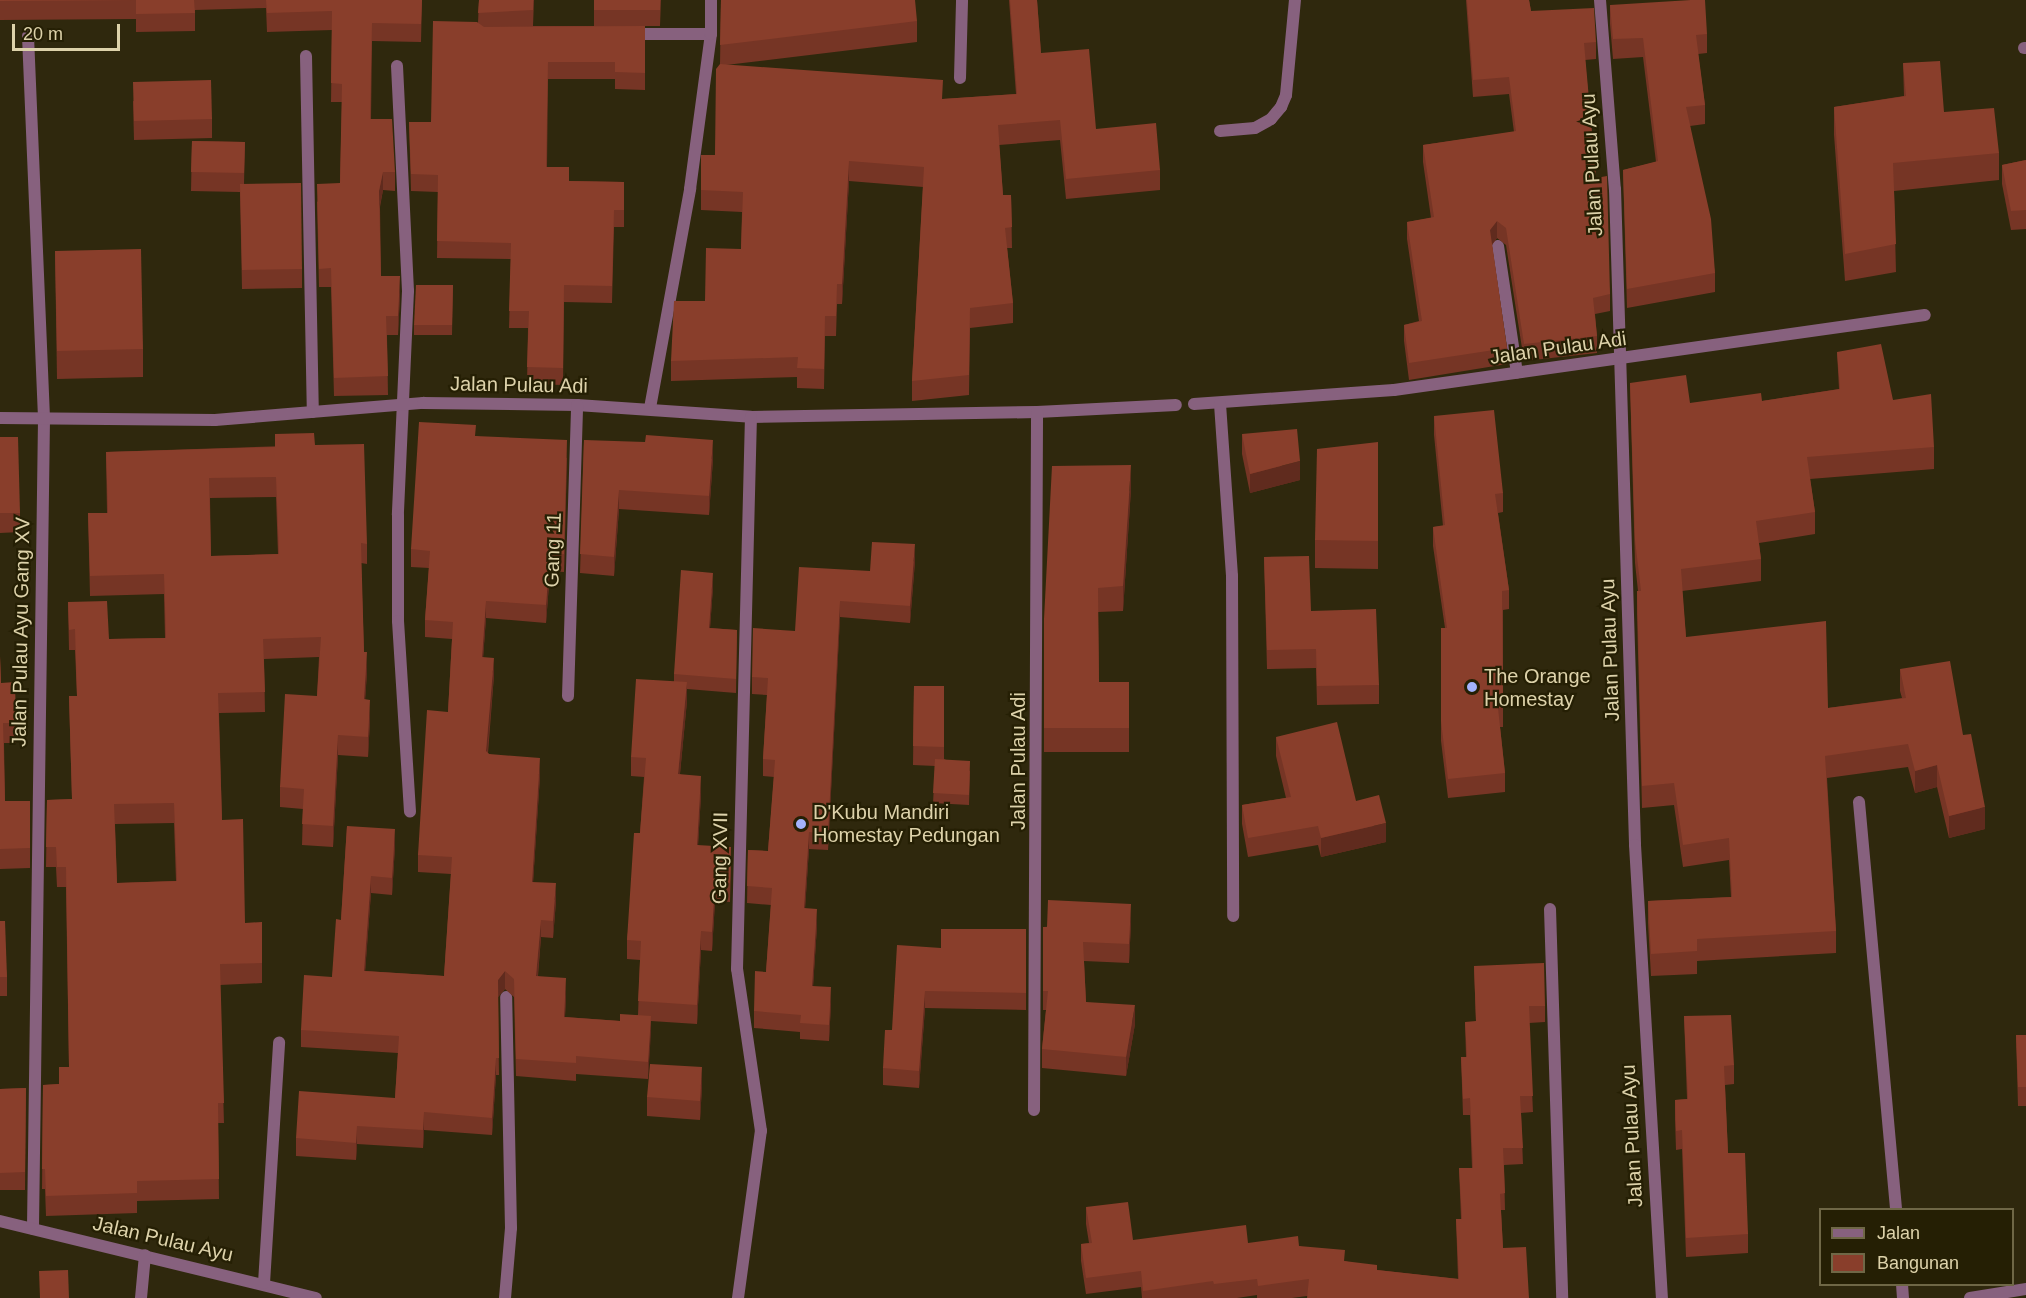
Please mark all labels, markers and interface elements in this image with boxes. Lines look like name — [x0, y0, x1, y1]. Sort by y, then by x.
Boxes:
scale bar — [15, 12, 123, 50]
text: 20 m — [23, 24, 63, 44]
street label: Jalan Pulau Ayu — [1576, 92, 1608, 238]
street label: Jalan Pulau Adi — [1488, 326, 1628, 370]
street label: Jalan Pulau Adi — [449, 372, 589, 398]
street label: Gang 11 — [540, 512, 566, 588]
street label: Jalan Pulau Ayu Gang XV — [7, 516, 35, 748]
street label: Jalan Pulau Ayu — [1595, 578, 1625, 722]
place label: The Orange Homestay — [1484, 664, 1591, 711]
marker: The Orange Homestay — [1465, 680, 1479, 694]
street label: Jalan Pulau Adi — [1006, 692, 1030, 830]
place label: D'Kubu Mandiri Homestay Pedungan — [813, 801, 1000, 848]
street label: Gang XVII — [707, 812, 733, 904]
marker: D'Kubu Mandiri Homestay Pedungan — [794, 817, 808, 831]
street label: Jalan Pulau Ayu — [1616, 1063, 1648, 1209]
legend — [1819, 1208, 2014, 1286]
street label: Jalan Pulau Ayu — [90, 1211, 236, 1267]
text: Jalan — [1877, 1223, 1920, 1243]
text: Bangunan — [1877, 1253, 1959, 1273]

